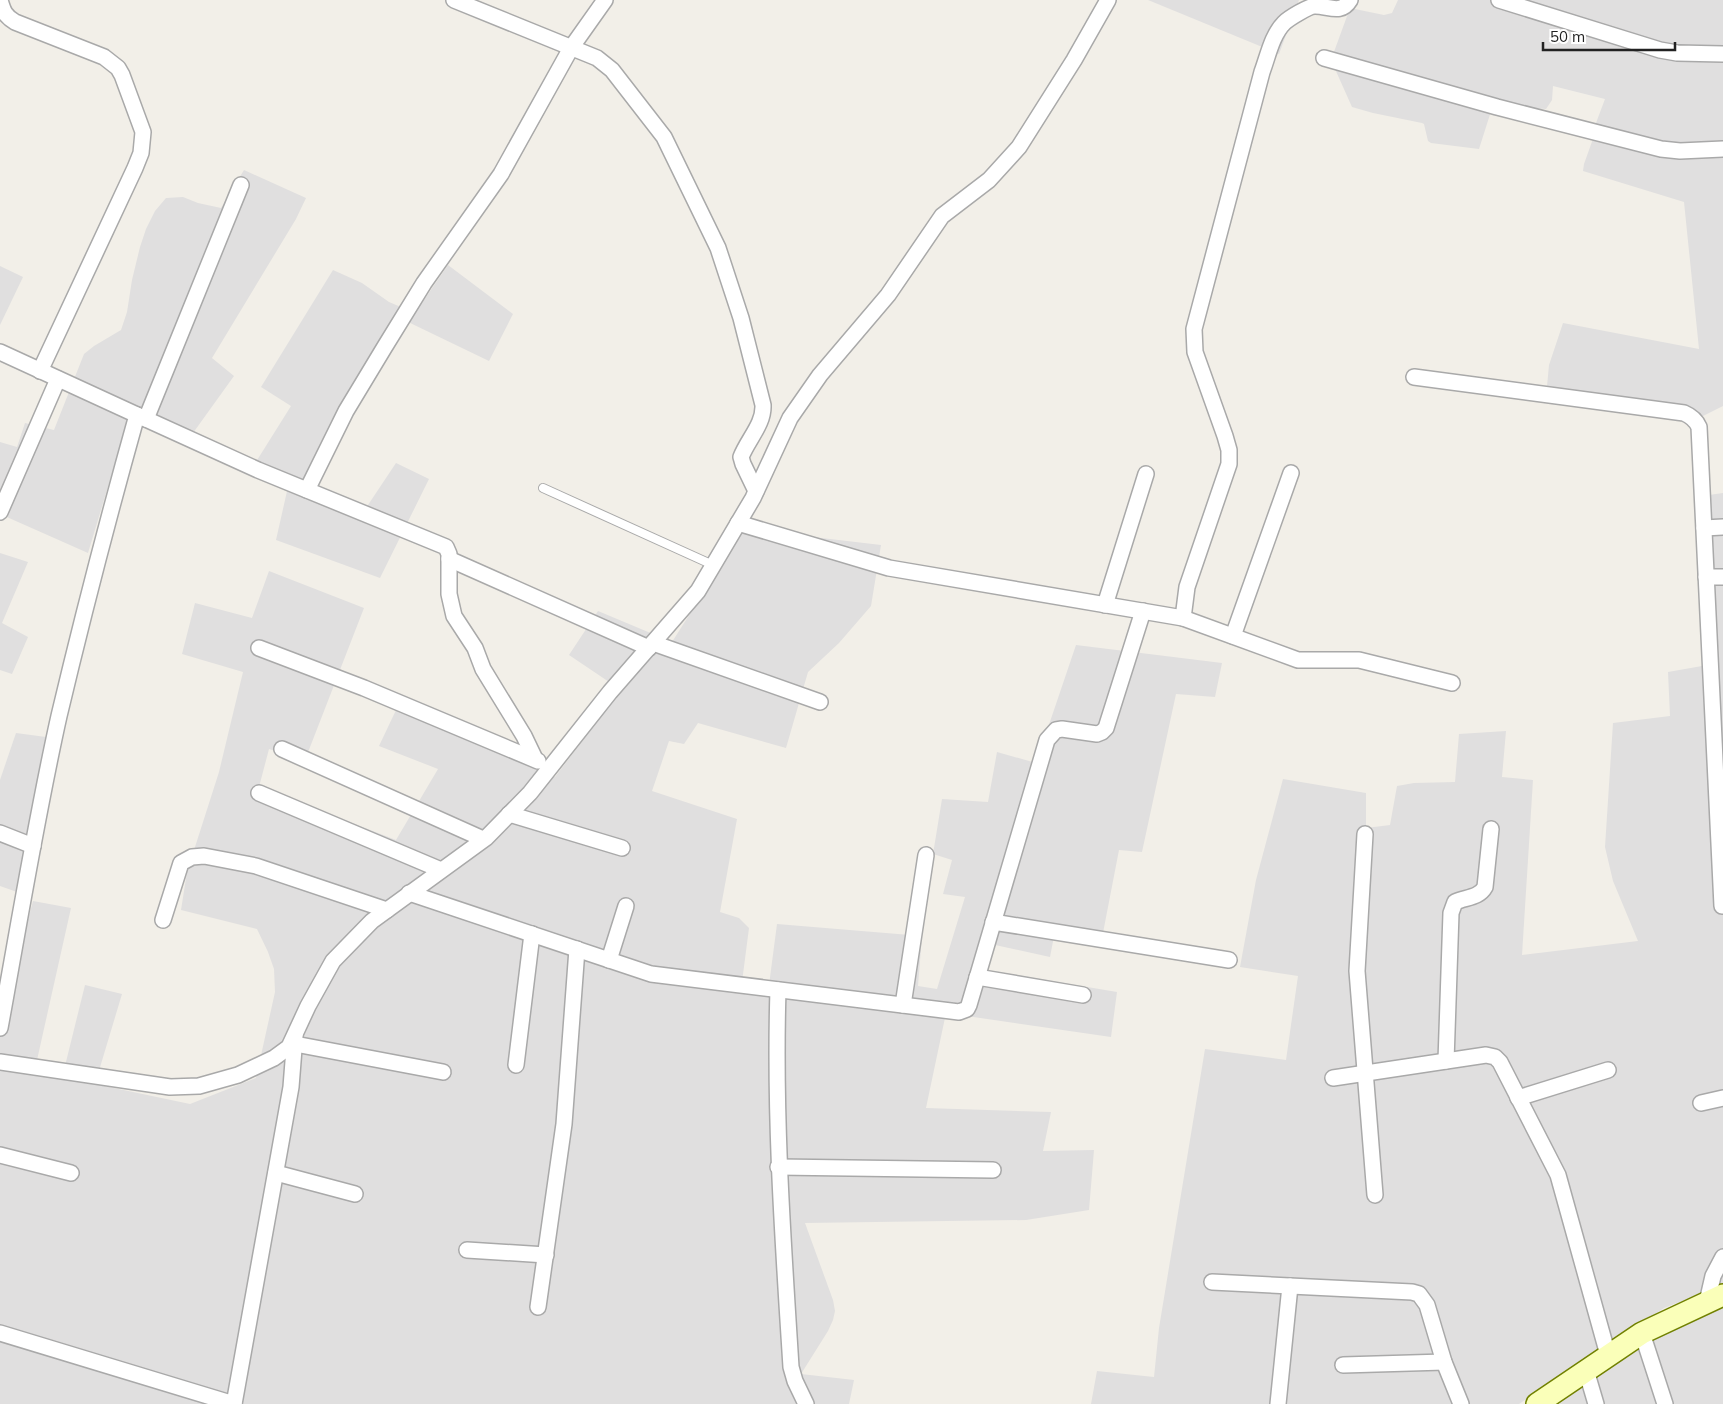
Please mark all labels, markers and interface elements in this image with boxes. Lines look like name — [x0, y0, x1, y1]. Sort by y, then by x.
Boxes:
scale bar — [1543, 20, 1676, 52]
text: 50 m — [1550, 27, 1585, 46]

